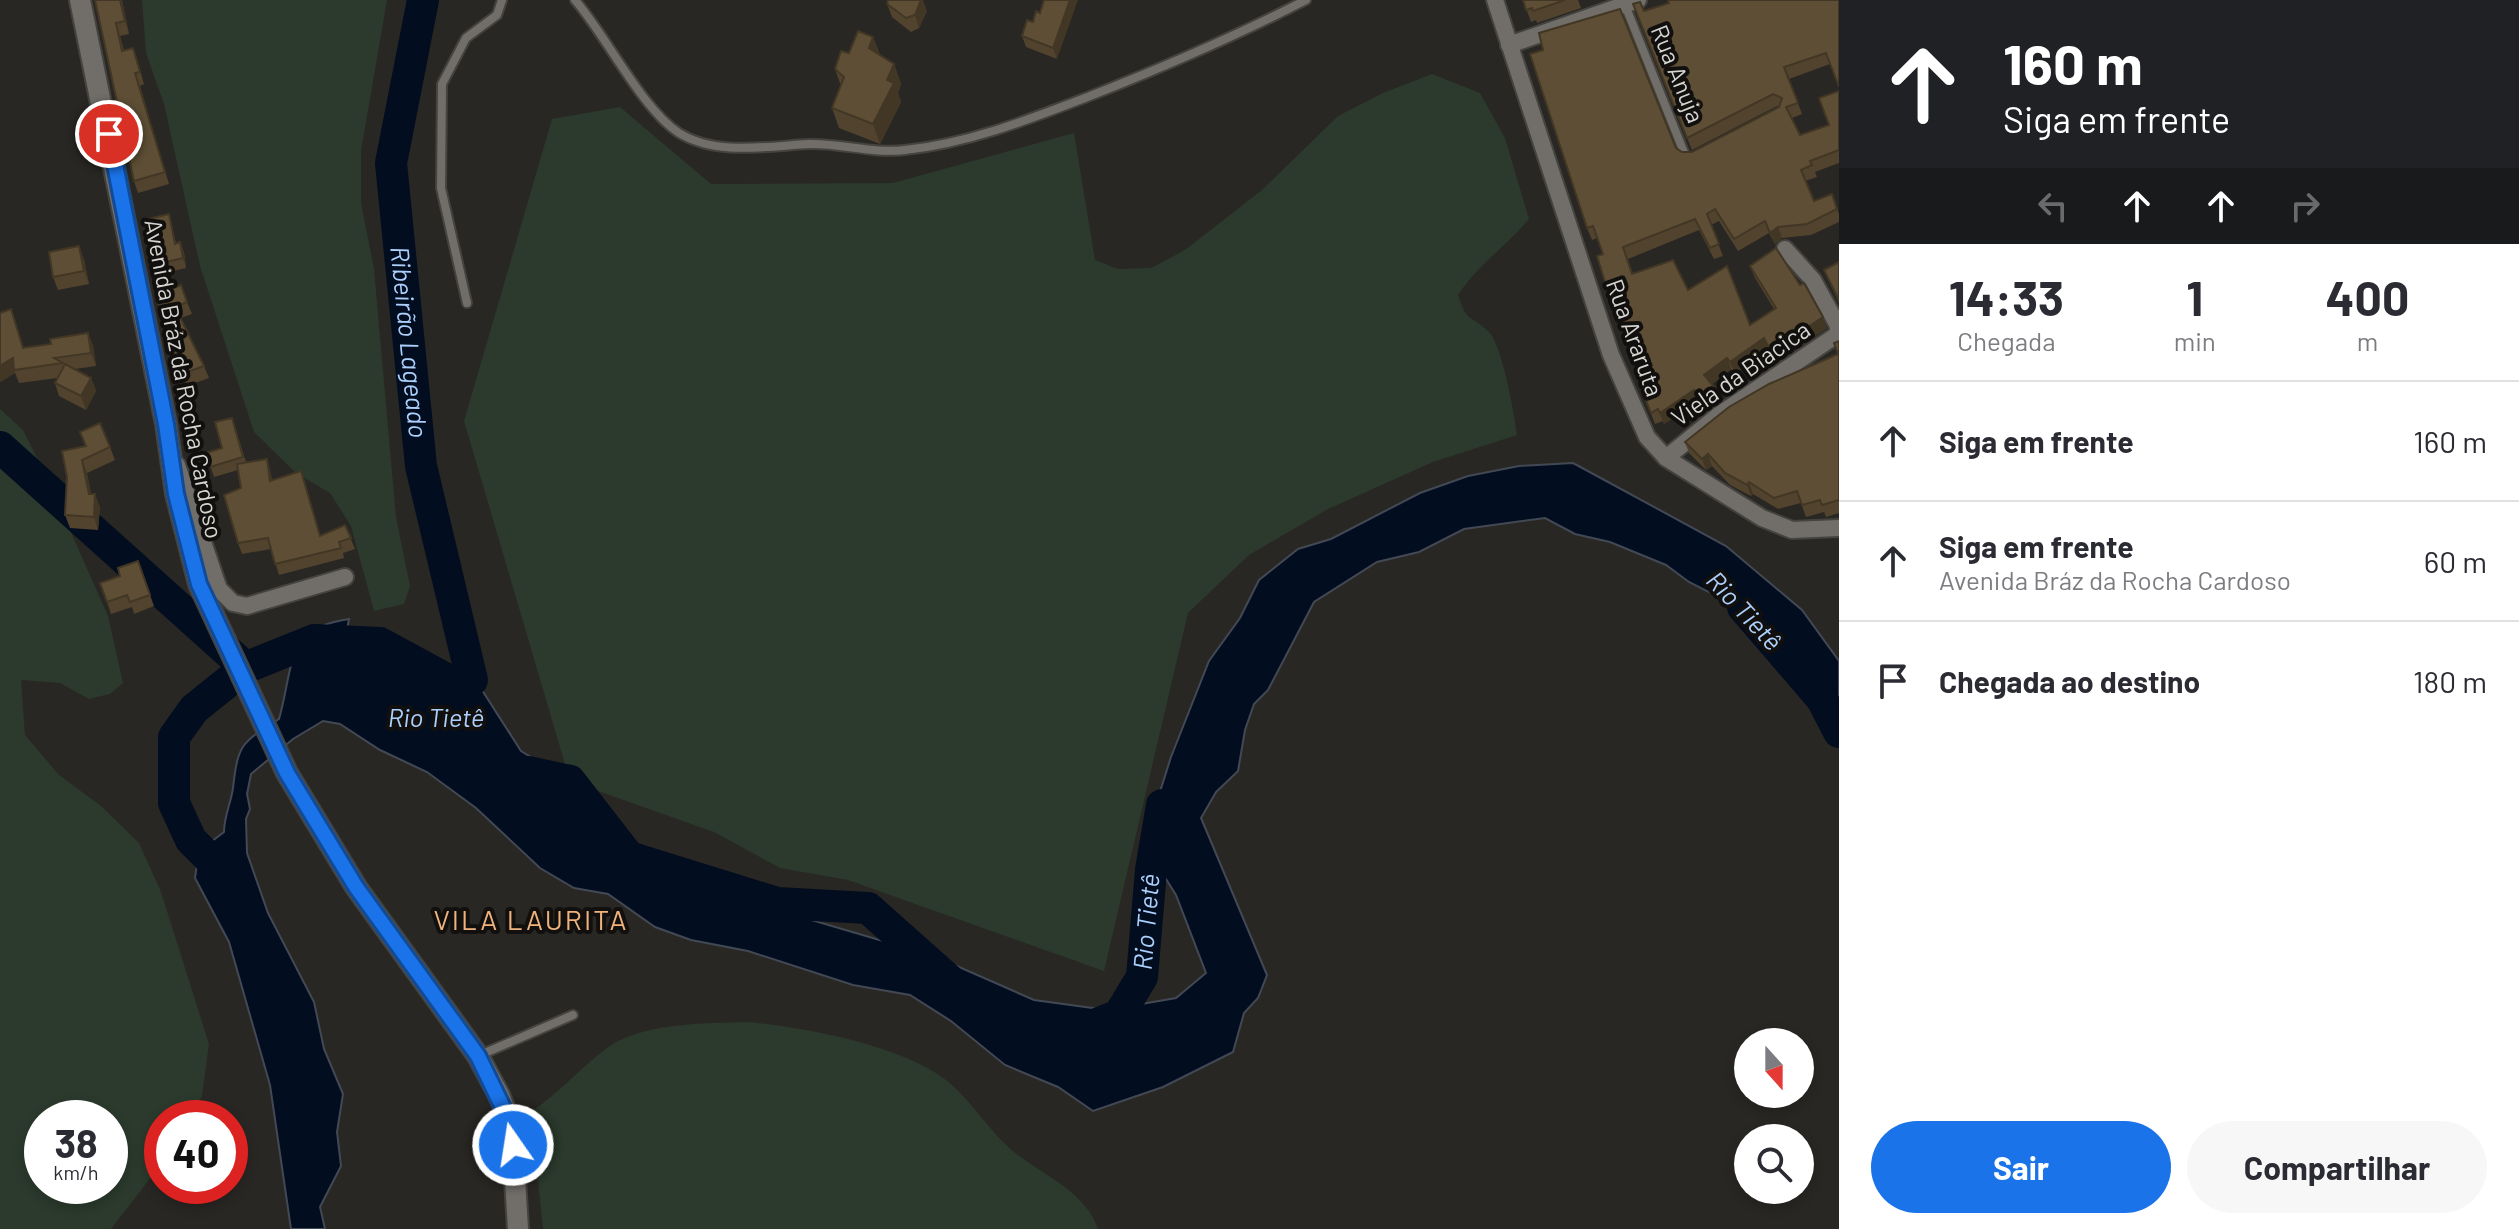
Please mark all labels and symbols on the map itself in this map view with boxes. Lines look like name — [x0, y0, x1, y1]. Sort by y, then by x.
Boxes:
street label: Rua Anuja — [1646, 20, 1711, 127]
pin — [75, 100, 143, 168]
street label: Avenida Bráz da Rocha Cardoso — [139, 217, 230, 541]
water label: Ribeirão Lageado — [385, 245, 435, 439]
street label: Rua Araruta — [1601, 275, 1670, 400]
street label: Viela da Biacica — [1665, 314, 1815, 431]
water label: Rio Tietê — [1701, 564, 1789, 656]
water label: Rio Tietê — [388, 701, 484, 732]
water label: Rio Tietê — [1126, 872, 1165, 971]
district label: VILA LAURITA — [433, 902, 629, 936]
north arrow — [1734, 1028, 1814, 1108]
speed limit sign: 40 — [144, 1100, 248, 1204]
position arrow — [471, 1103, 555, 1187]

